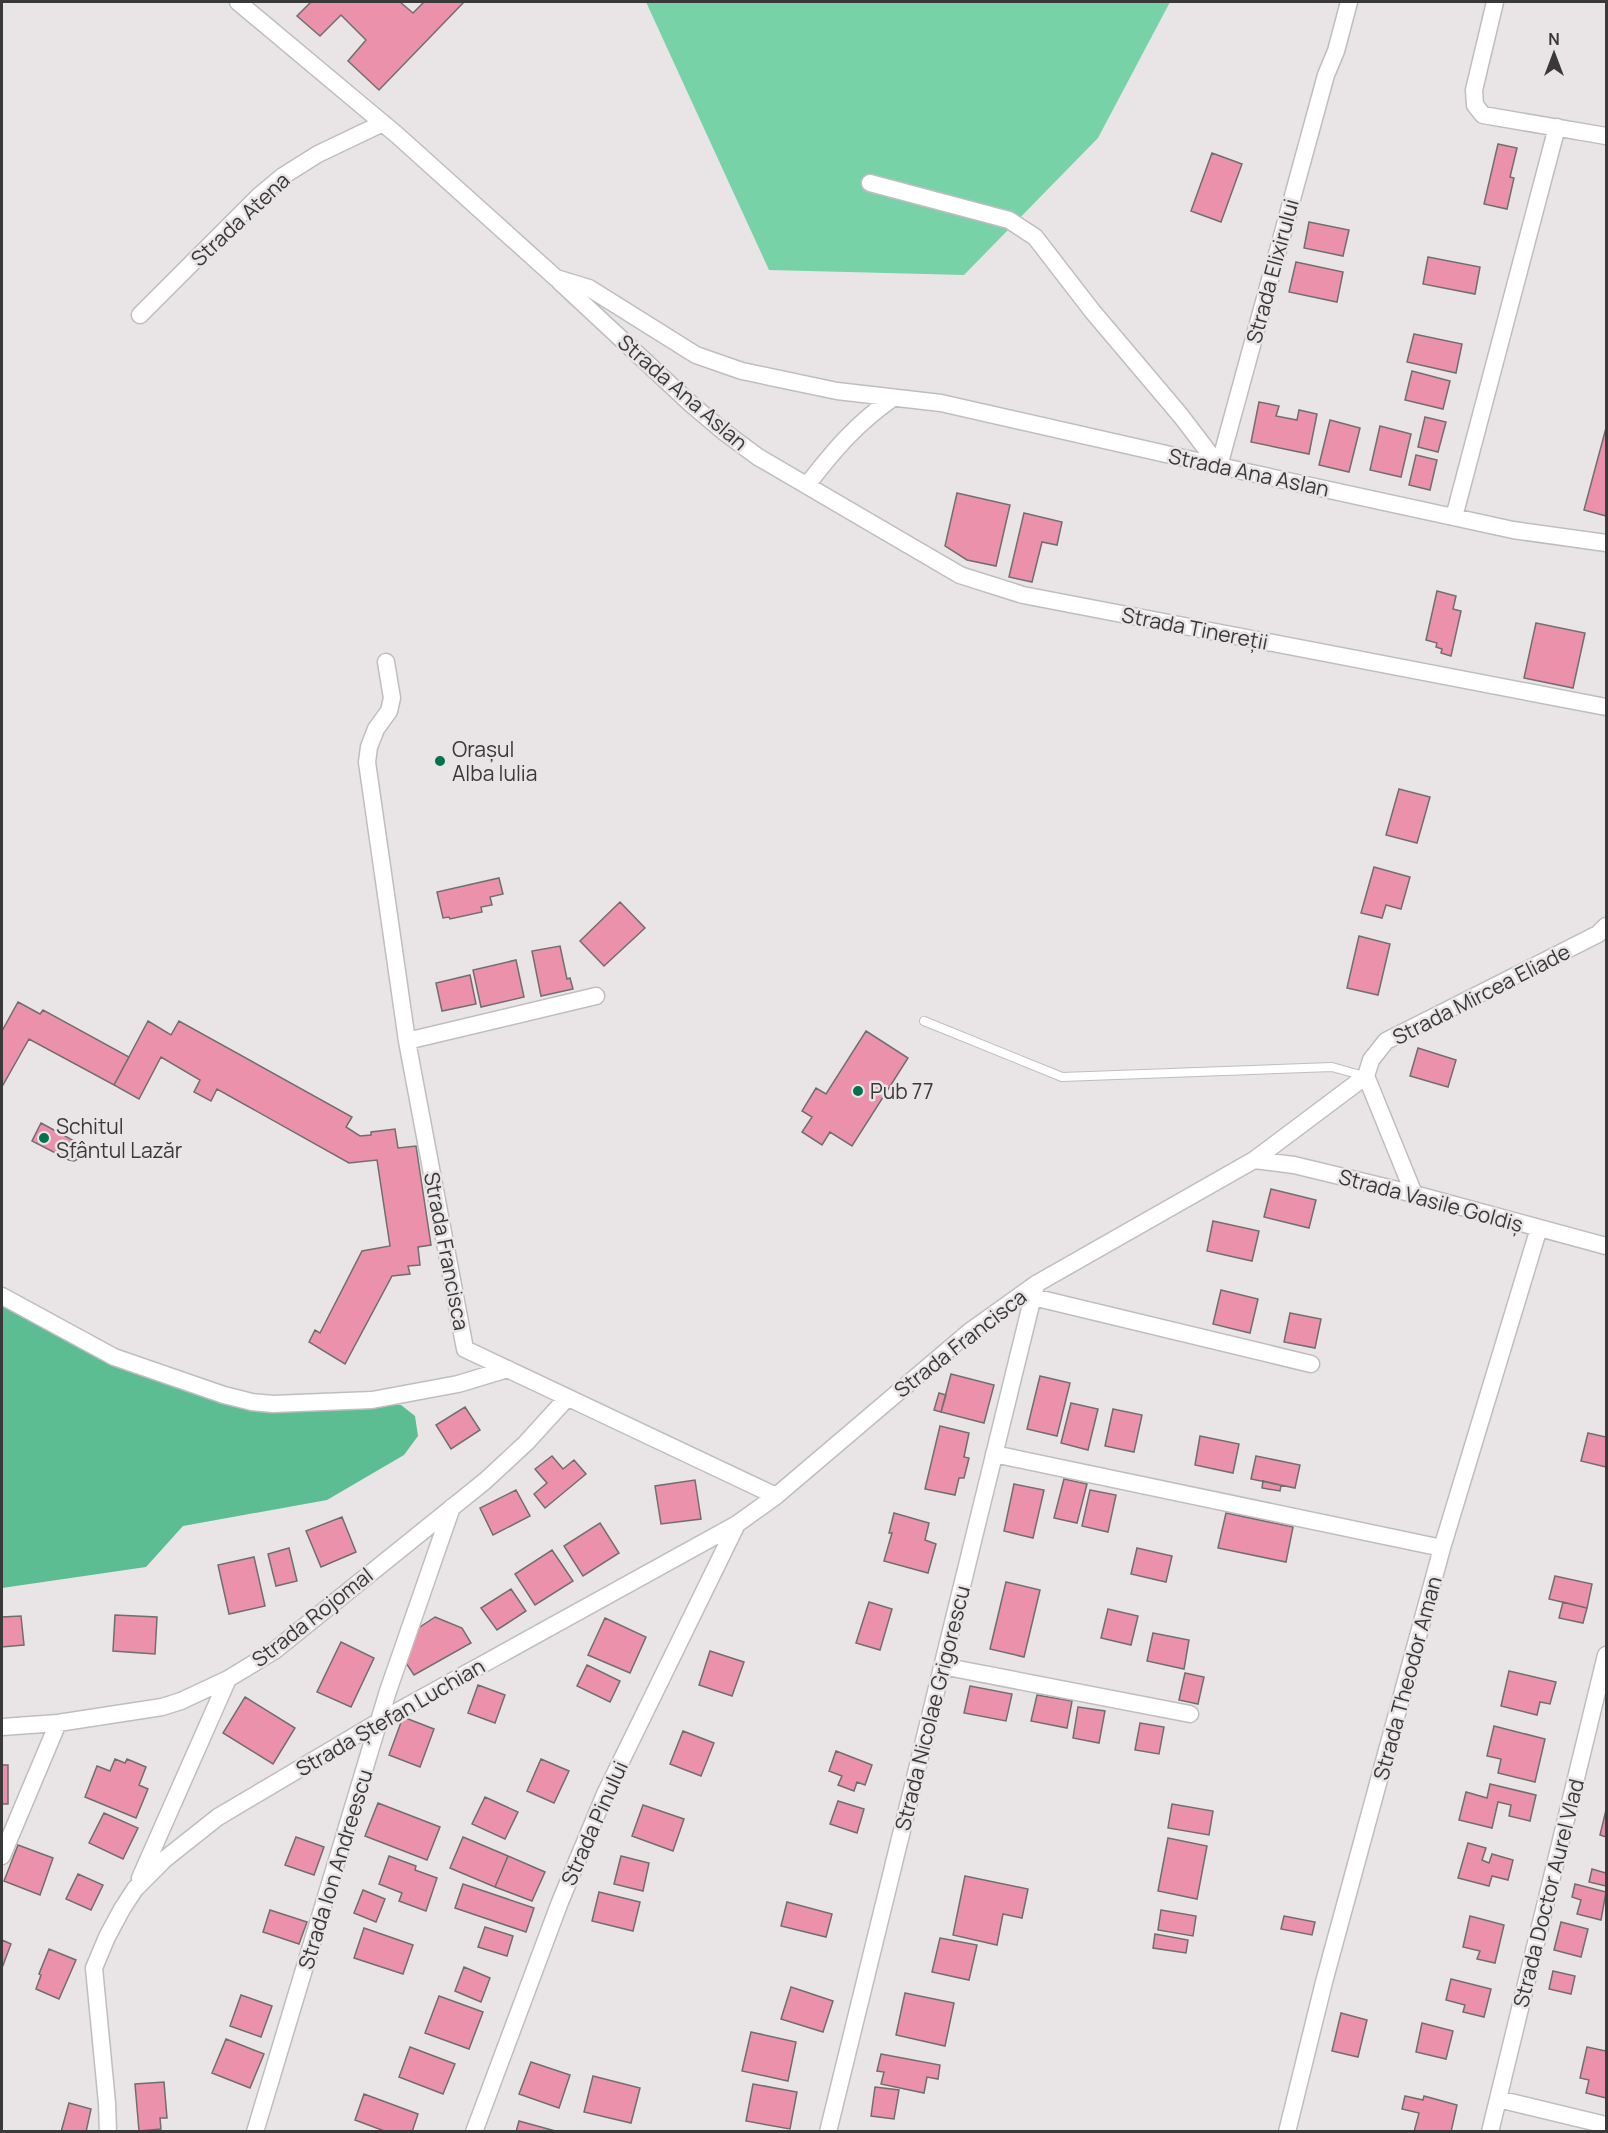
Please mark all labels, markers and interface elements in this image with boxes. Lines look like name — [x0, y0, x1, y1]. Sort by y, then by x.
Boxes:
north arrow — [1524, 24, 1584, 84]
text: N — [1548, 28, 1560, 50]
street label: Strada Atena — [185, 166, 295, 272]
street label: Strada Elixirului — [1239, 196, 1305, 346]
street label: Strada Ana Aslan — [612, 328, 754, 456]
street label: Strada Ana Aslan — [1166, 441, 1332, 503]
street label: Strada Tinereții — [1119, 600, 1271, 656]
place label: Orașul Alba Iulia — [452, 735, 537, 787]
marker: Orașul Alba Iulia — [433, 754, 447, 768]
street label: Strada Mircea Eliade — [1387, 937, 1575, 1051]
place label: Pub 77 — [870, 1077, 933, 1105]
marker: Pub 77 — [851, 1084, 865, 1098]
place label: Schitul Sfântul Lazăr — [56, 1112, 183, 1164]
marker: Schitul Sfântul Lazăr — [37, 1131, 51, 1145]
street label: Strada Vasile Goldiș — [1336, 1162, 1526, 1238]
street label: Strada Francisca — [418, 1169, 476, 1333]
street label: Strada Francisca — [888, 1282, 1032, 1404]
street label: Strada Rojomal — [246, 1561, 378, 1673]
street label: Strada Theodor Aman — [1366, 1573, 1448, 1783]
street label: Strada Nicolae Grigorescu — [888, 1583, 976, 1833]
street label: Strada Ștefan Luchian — [291, 1652, 489, 1782]
street label: Strada Pinului — [554, 1756, 634, 1890]
street label: Strada Ion Andreescu — [291, 1766, 379, 1972]
street label: Strada Doctor Aurel Vlad — [1506, 1776, 1590, 2010]

